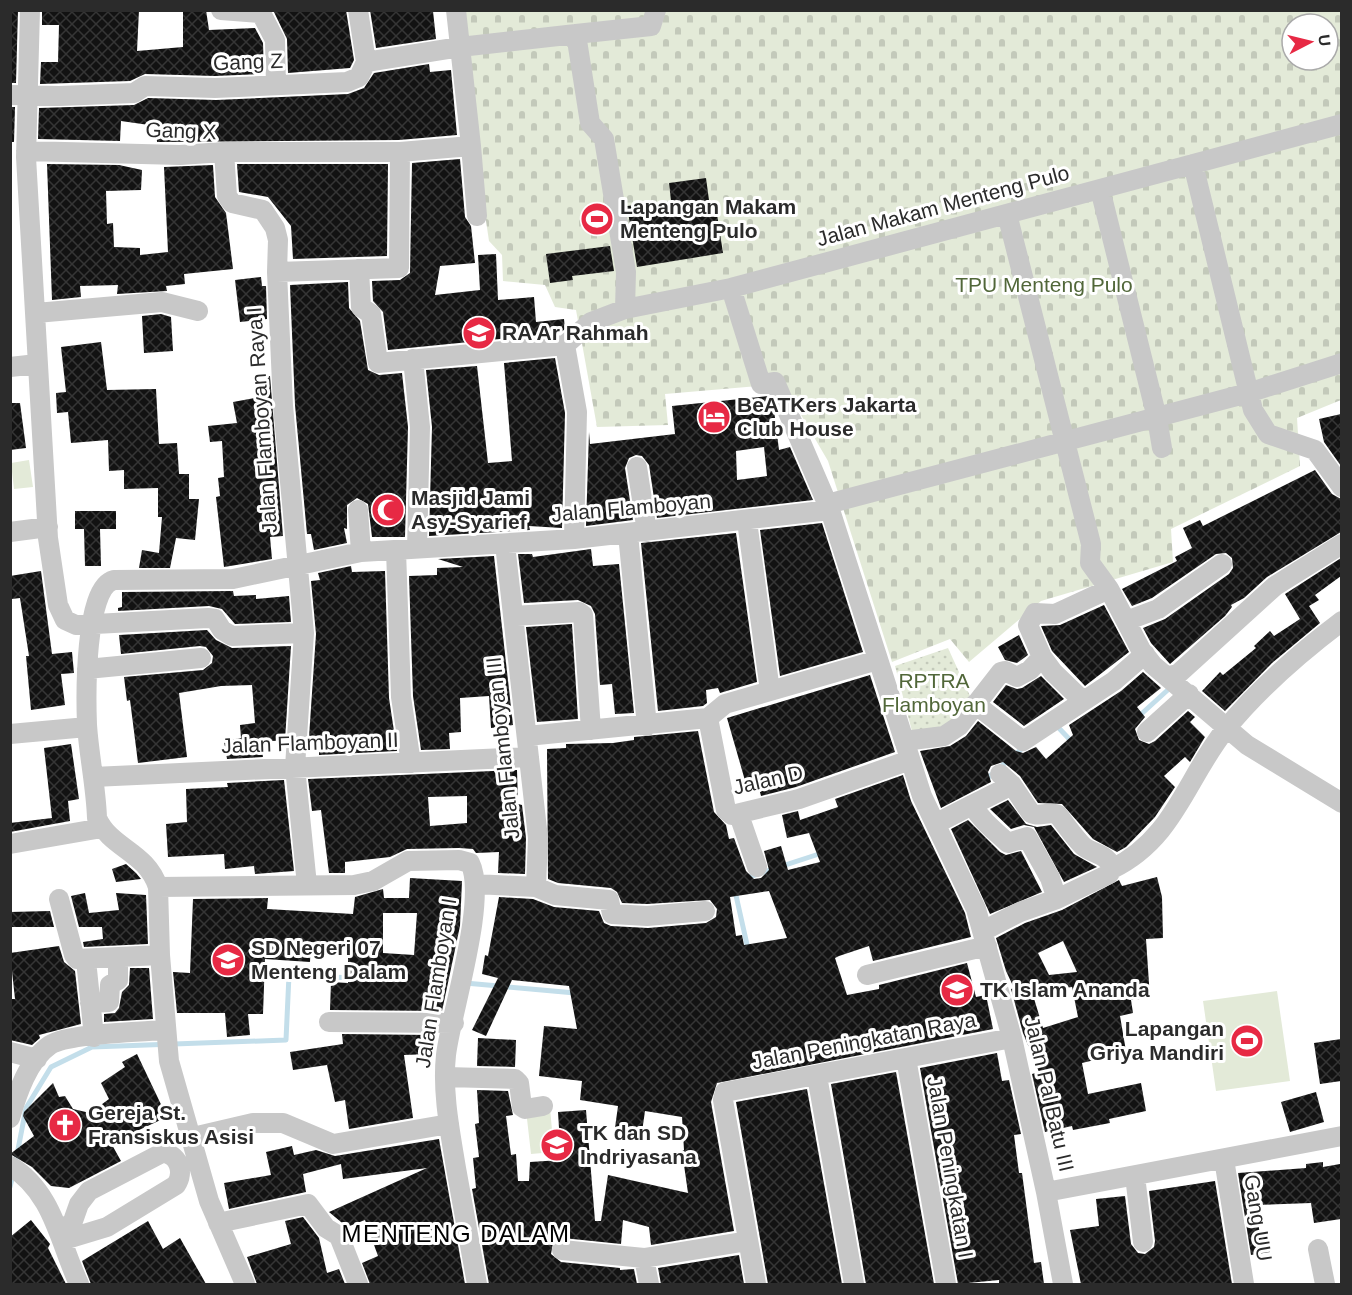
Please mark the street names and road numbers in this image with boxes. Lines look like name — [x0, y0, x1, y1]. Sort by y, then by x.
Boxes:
street label: Gang Z — [213, 49, 284, 74]
street label: Gang X — [145, 118, 217, 143]
street label: Jalan Makam Menteng Pulo — [814, 161, 1072, 250]
street label: Jalan Flamboyan Raya I — [242, 306, 281, 534]
street label: Jalan Flamboyan — [550, 489, 712, 526]
street label: Jalan Flamboyan III — [481, 656, 524, 840]
street label: Jalan Flamboyan II — [221, 728, 399, 757]
street label: Jalan D — [731, 760, 805, 799]
street label: Jalan Flamboyan I — [411, 896, 460, 1069]
street label: Jalan Peningkatan Raya — [750, 1007, 978, 1074]
street label: Jalan Pal Batu III — [1020, 1014, 1079, 1174]
street label: Jalan Peningkatan I — [923, 1074, 978, 1260]
street label: Gang UU — [1240, 1173, 1277, 1263]

